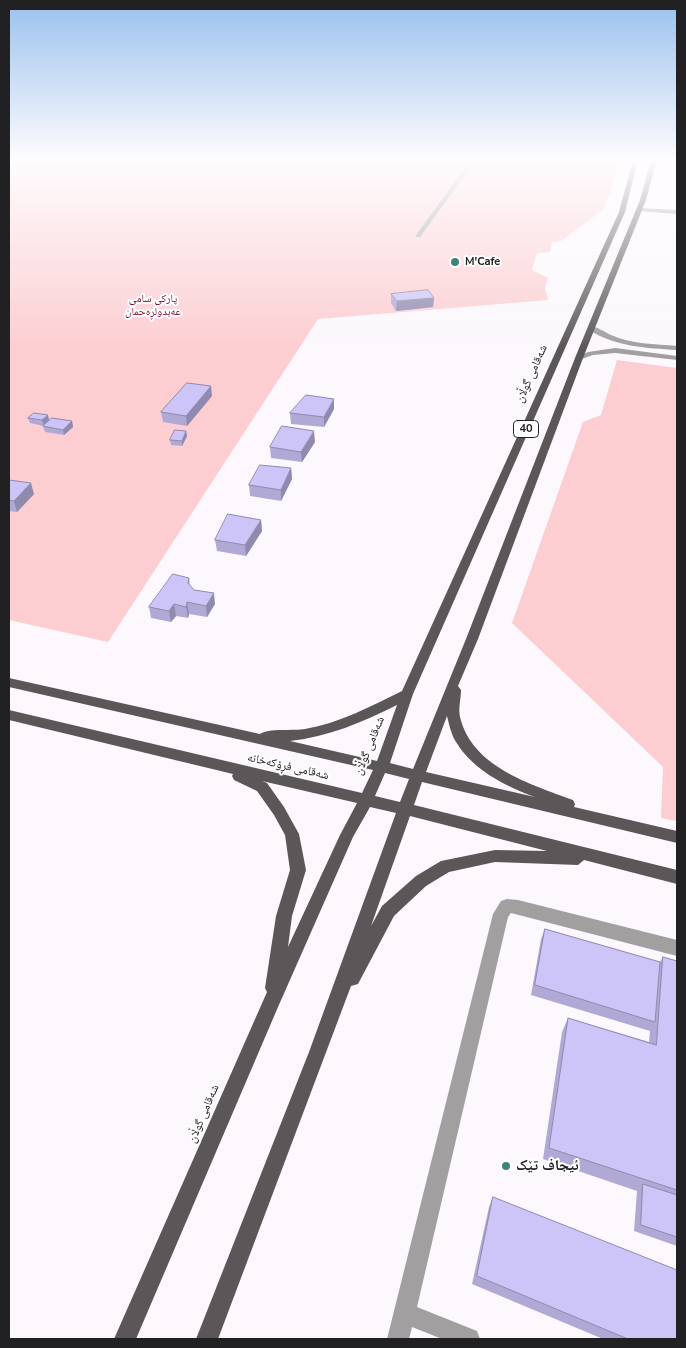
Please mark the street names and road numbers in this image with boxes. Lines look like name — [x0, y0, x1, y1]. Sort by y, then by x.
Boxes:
street label: شەقامی گوڵان — [513, 343, 551, 405]
road number: 40 — [514, 420, 538, 438]
street label: شەقامی گوڵان — [352, 715, 388, 777]
street label: شەقامی فڕۆکەخانە — [246, 751, 330, 783]
street label: شەقامی گوڵان — [185, 1083, 223, 1145]

